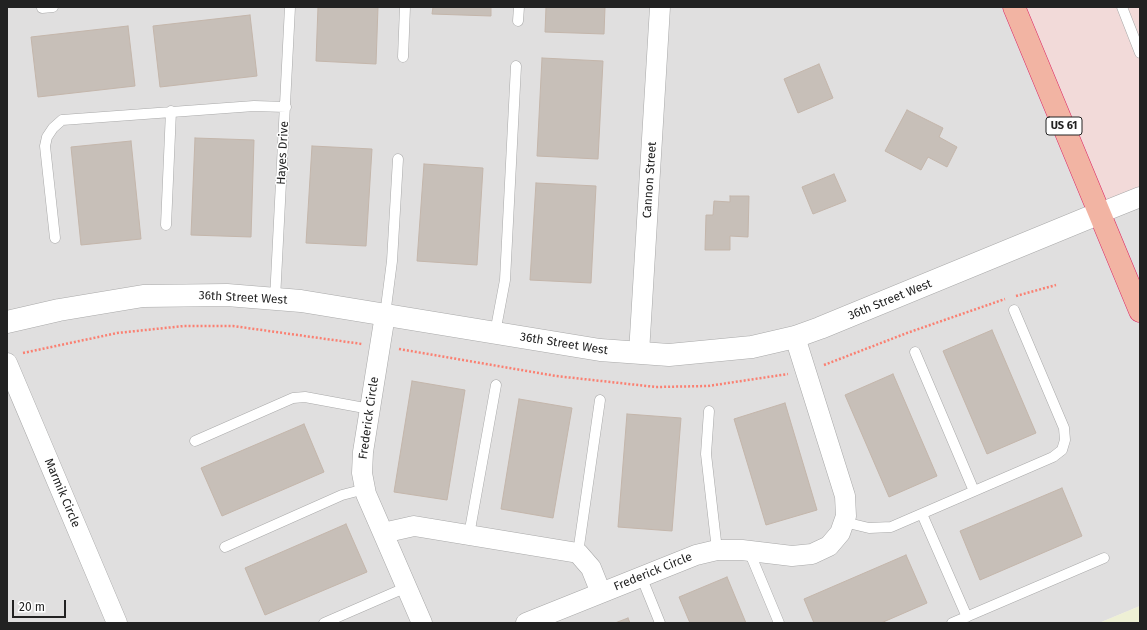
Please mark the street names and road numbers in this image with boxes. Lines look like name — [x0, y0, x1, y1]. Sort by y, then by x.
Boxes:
road number: US 61 — [1046, 117, 1082, 135]
street label: Hayes Drive — [274, 121, 292, 185]
street label: Cannon Street — [640, 141, 660, 219]
street label: 36th Street West — [846, 277, 934, 323]
street label: 36th Street West — [198, 288, 288, 308]
street label: 36th Street West — [519, 330, 609, 358]
street label: Frederick Circle — [356, 376, 382, 460]
street label: Marmik Circle — [41, 456, 83, 530]
street label: Frederick Circle — [612, 550, 694, 594]

